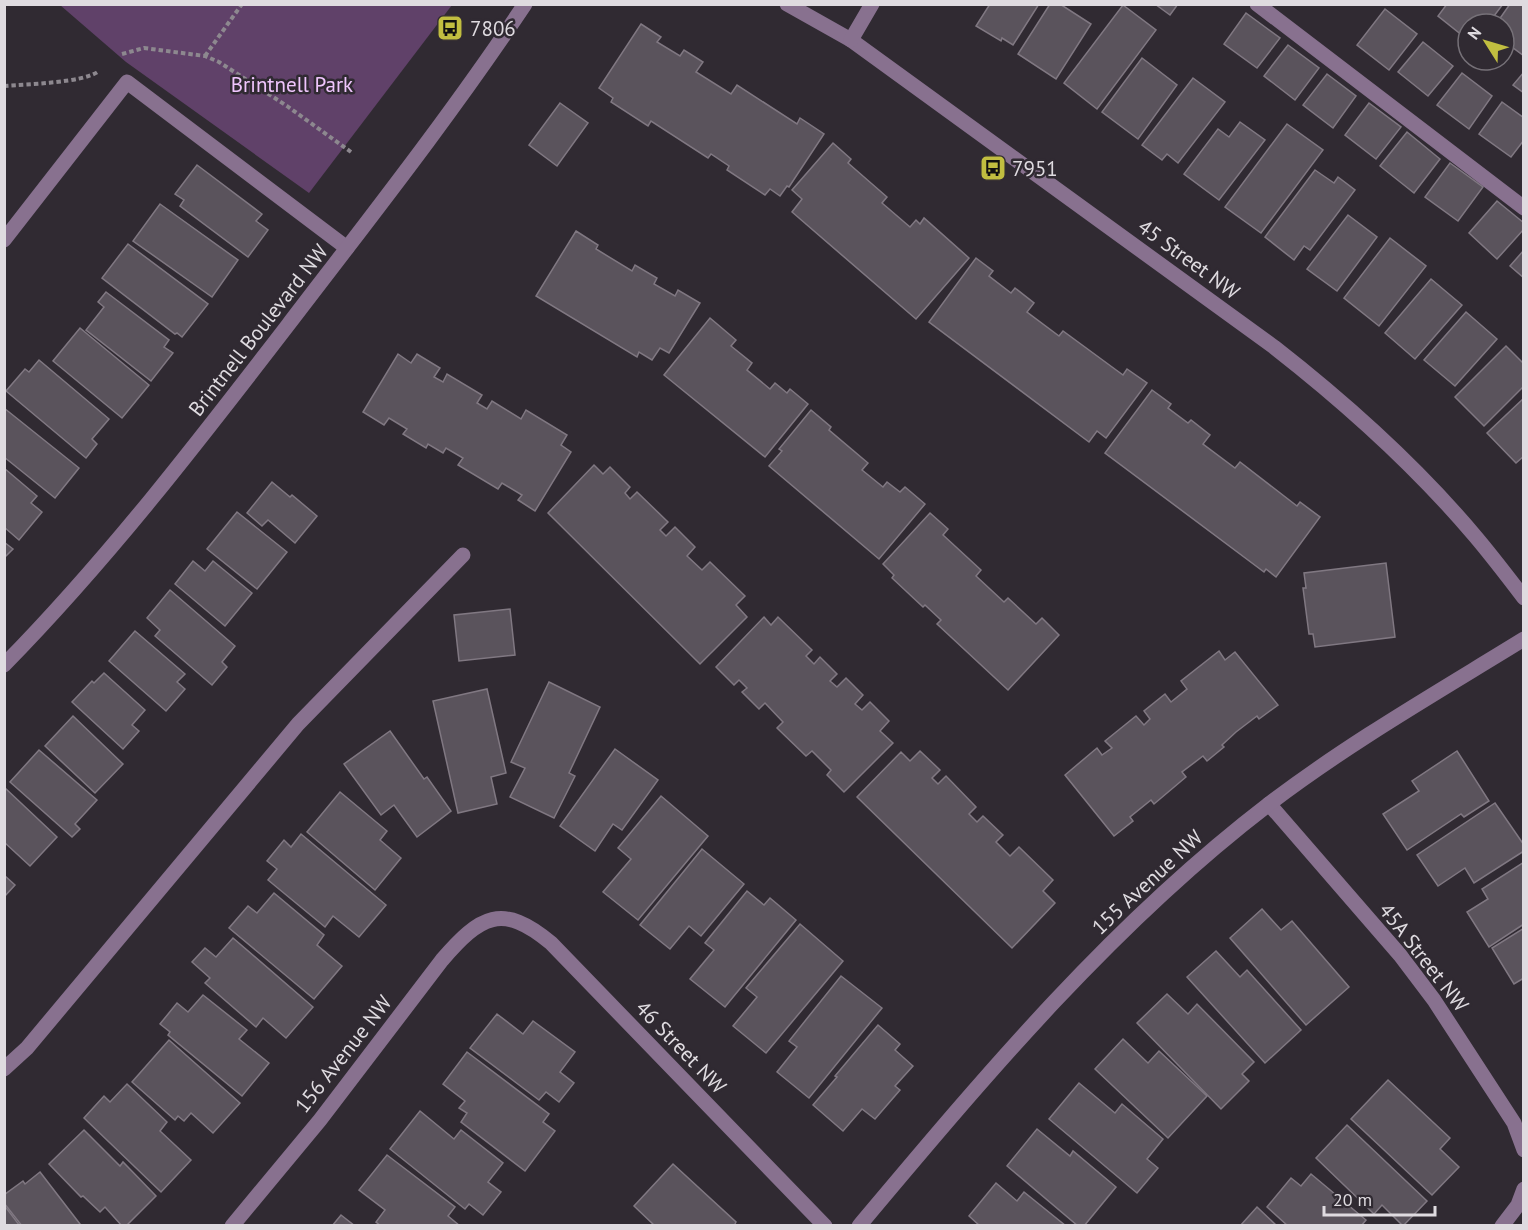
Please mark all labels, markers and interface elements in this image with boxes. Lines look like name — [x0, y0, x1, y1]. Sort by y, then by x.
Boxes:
north arrow — [1456, 12, 1516, 72]
bus stop icon: 7806 — [435, 13, 465, 43]
place label: 7806 — [470, 15, 516, 42]
text: N — [1463, 23, 1485, 43]
park label: Brintnell Park — [231, 71, 353, 98]
bus stop icon: 7951 — [978, 153, 1008, 183]
place label: 7951 — [1012, 155, 1058, 182]
street label: 45 Street NW — [1133, 213, 1246, 305]
street label: Brintnell Boulevard NW — [182, 238, 334, 421]
street label: 155 Avenue NW — [1086, 823, 1209, 940]
street label: 45A Street NW — [1373, 897, 1475, 1017]
street label: 156 Avenue NW — [289, 989, 398, 1118]
street label: 46 Street NW — [630, 995, 733, 1100]
scale bar — [1324, 1179, 1435, 1217]
text: 20 m — [1333, 1188, 1372, 1211]

